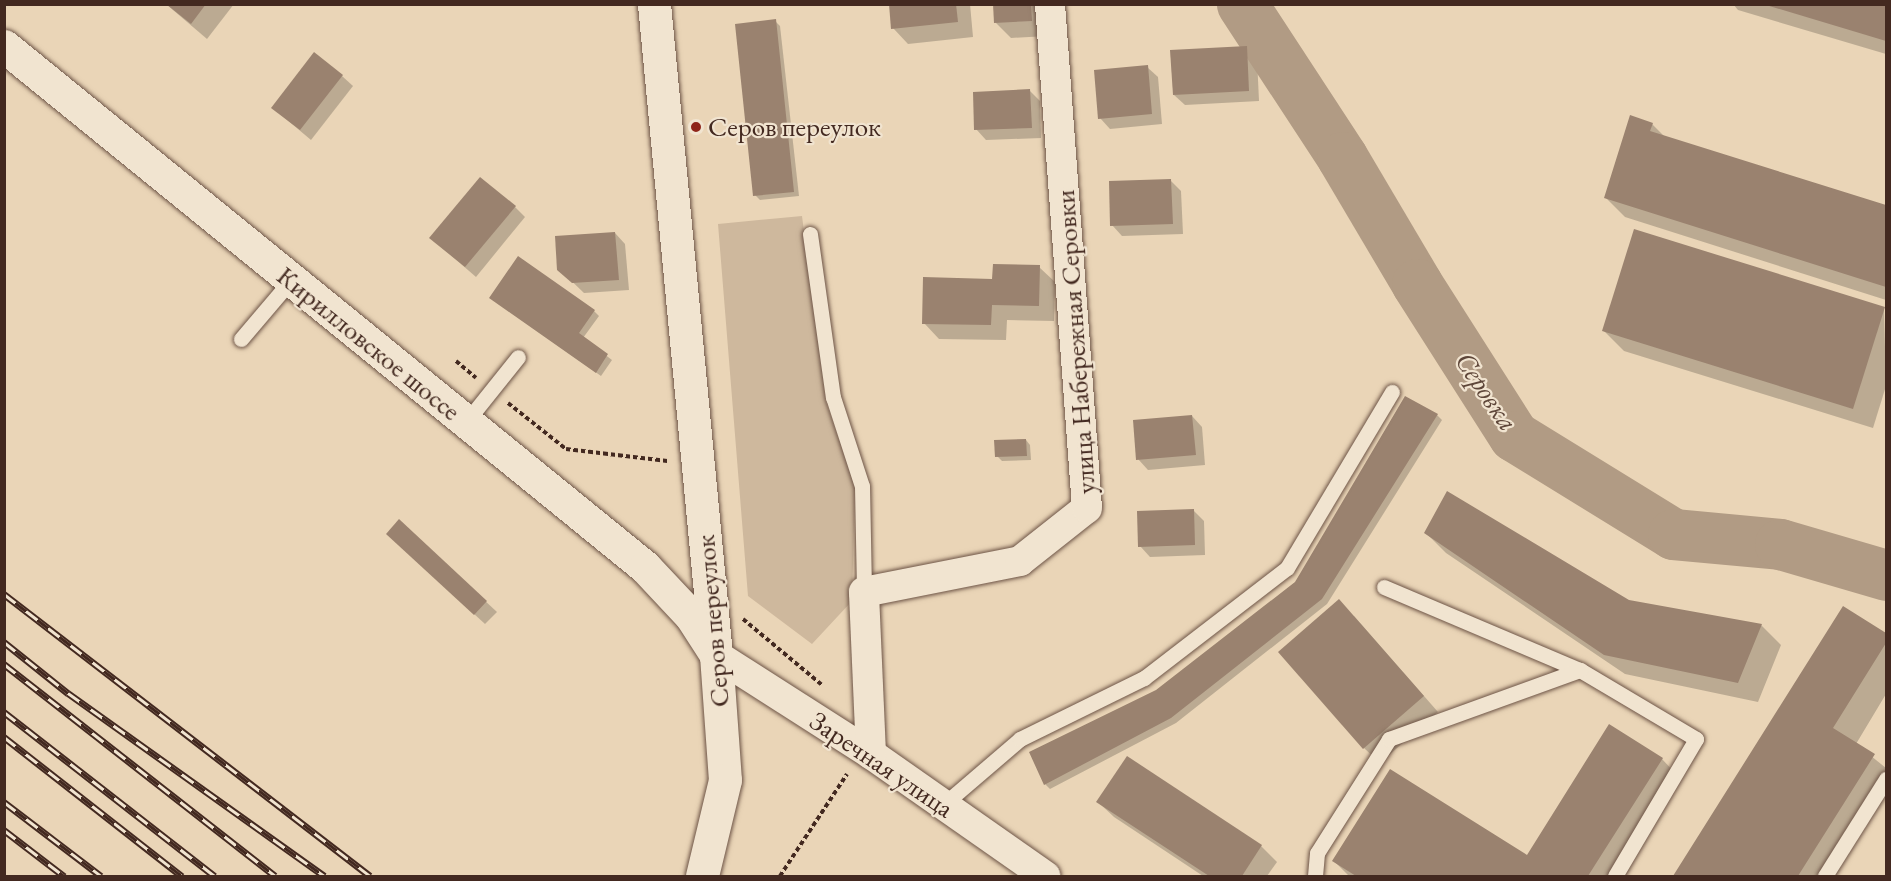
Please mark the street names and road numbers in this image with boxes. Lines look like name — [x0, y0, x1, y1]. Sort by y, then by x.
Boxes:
street label: улица Набережная Серовки — [1048, 189, 1102, 495]
street label: Кирилловское шоссе — [271, 259, 467, 427]
street label: Серов переулок — [688, 533, 736, 709]
street label: Заречная улица — [804, 704, 960, 824]

